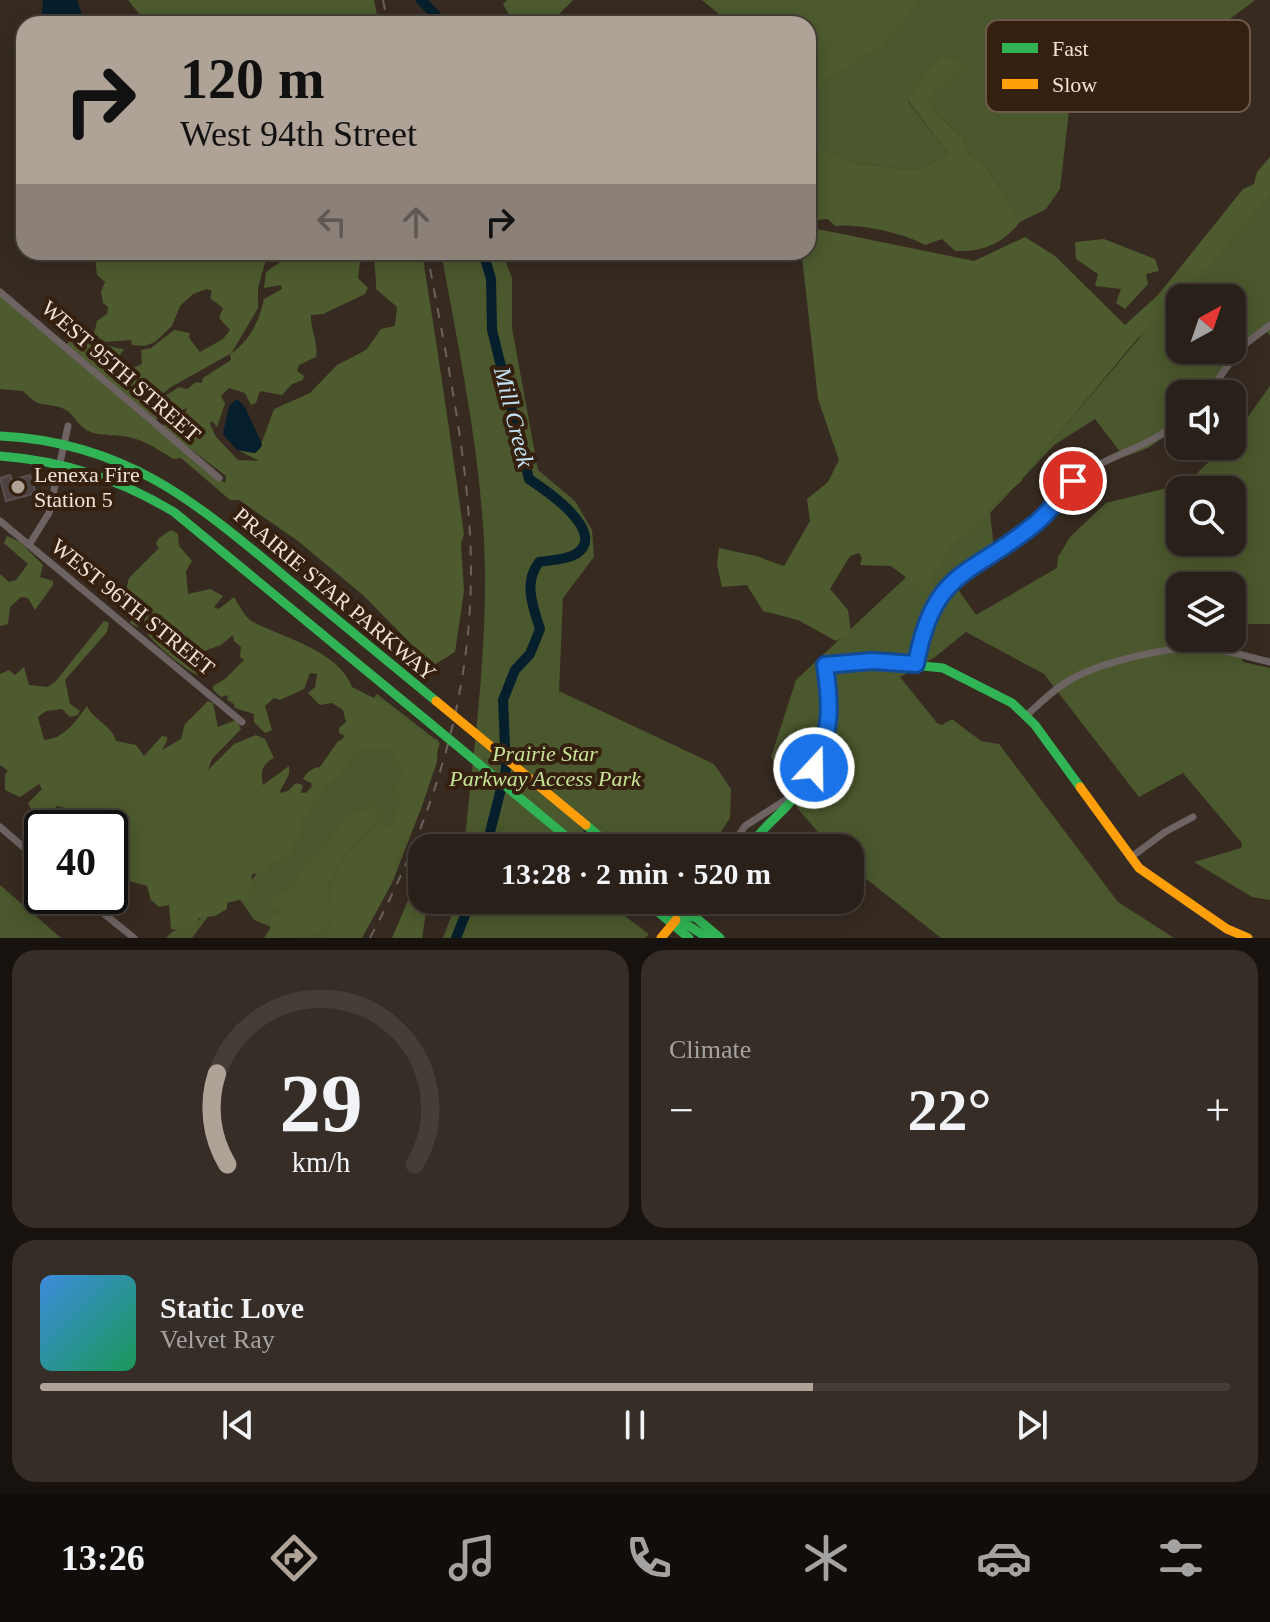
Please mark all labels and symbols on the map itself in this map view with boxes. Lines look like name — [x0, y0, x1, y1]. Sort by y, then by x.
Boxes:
legend — [986, 20, 1250, 112]
text: Fast — [1052, 36, 1089, 61]
text: Slow — [1052, 72, 1097, 97]
north arrow — [1166, 284, 1246, 364]
street label: WEST 95TH STREET — [36, 295, 206, 447]
water label: Mill Creek — [489, 363, 539, 470]
pin — [1039, 447, 1107, 515]
place label: Lenexa Fire Station 5 — [34, 462, 140, 512]
marker: Lenexa Fire Station 5 — [9, 478, 27, 496]
street label: PRAIRIE STAR PARKWAY — [229, 502, 441, 686]
street label: WEST 96TH STREET — [46, 534, 220, 681]
position arrow — [772, 726, 856, 810]
park label: Prairie Star Parkway Access Park — [448, 741, 642, 791]
speed limit sign: 40 — [24, 810, 128, 914]

